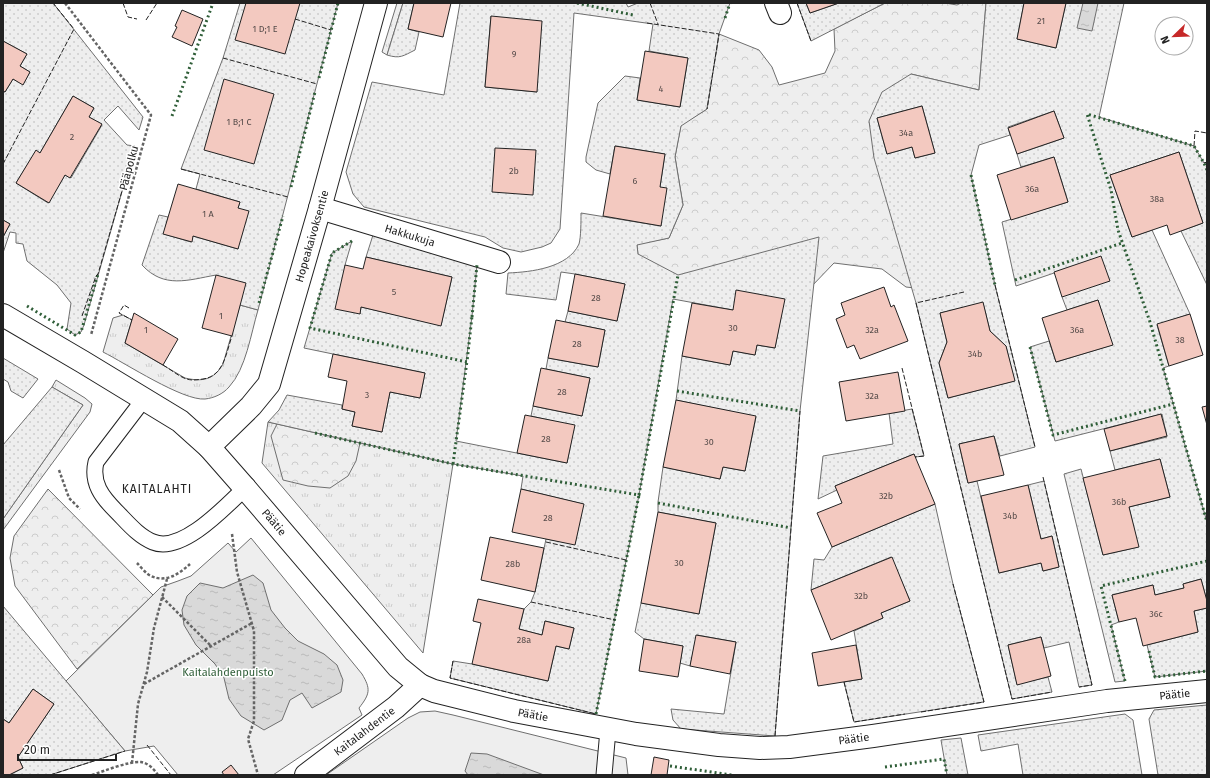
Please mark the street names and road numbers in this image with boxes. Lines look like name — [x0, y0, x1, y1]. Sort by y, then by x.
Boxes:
street label: Pääpolku — [117, 144, 141, 192]
street label: Hopeakaivoksentie — [292, 189, 331, 284]
street label: Hakkukuja — [383, 221, 437, 249]
street label: Päätie — [259, 506, 289, 538]
street label: Päätie — [1159, 686, 1191, 702]
street label: Kaitalahdentie — [331, 704, 397, 758]
street label: Päätie — [517, 705, 549, 724]
street label: Päätie — [838, 730, 870, 747]

